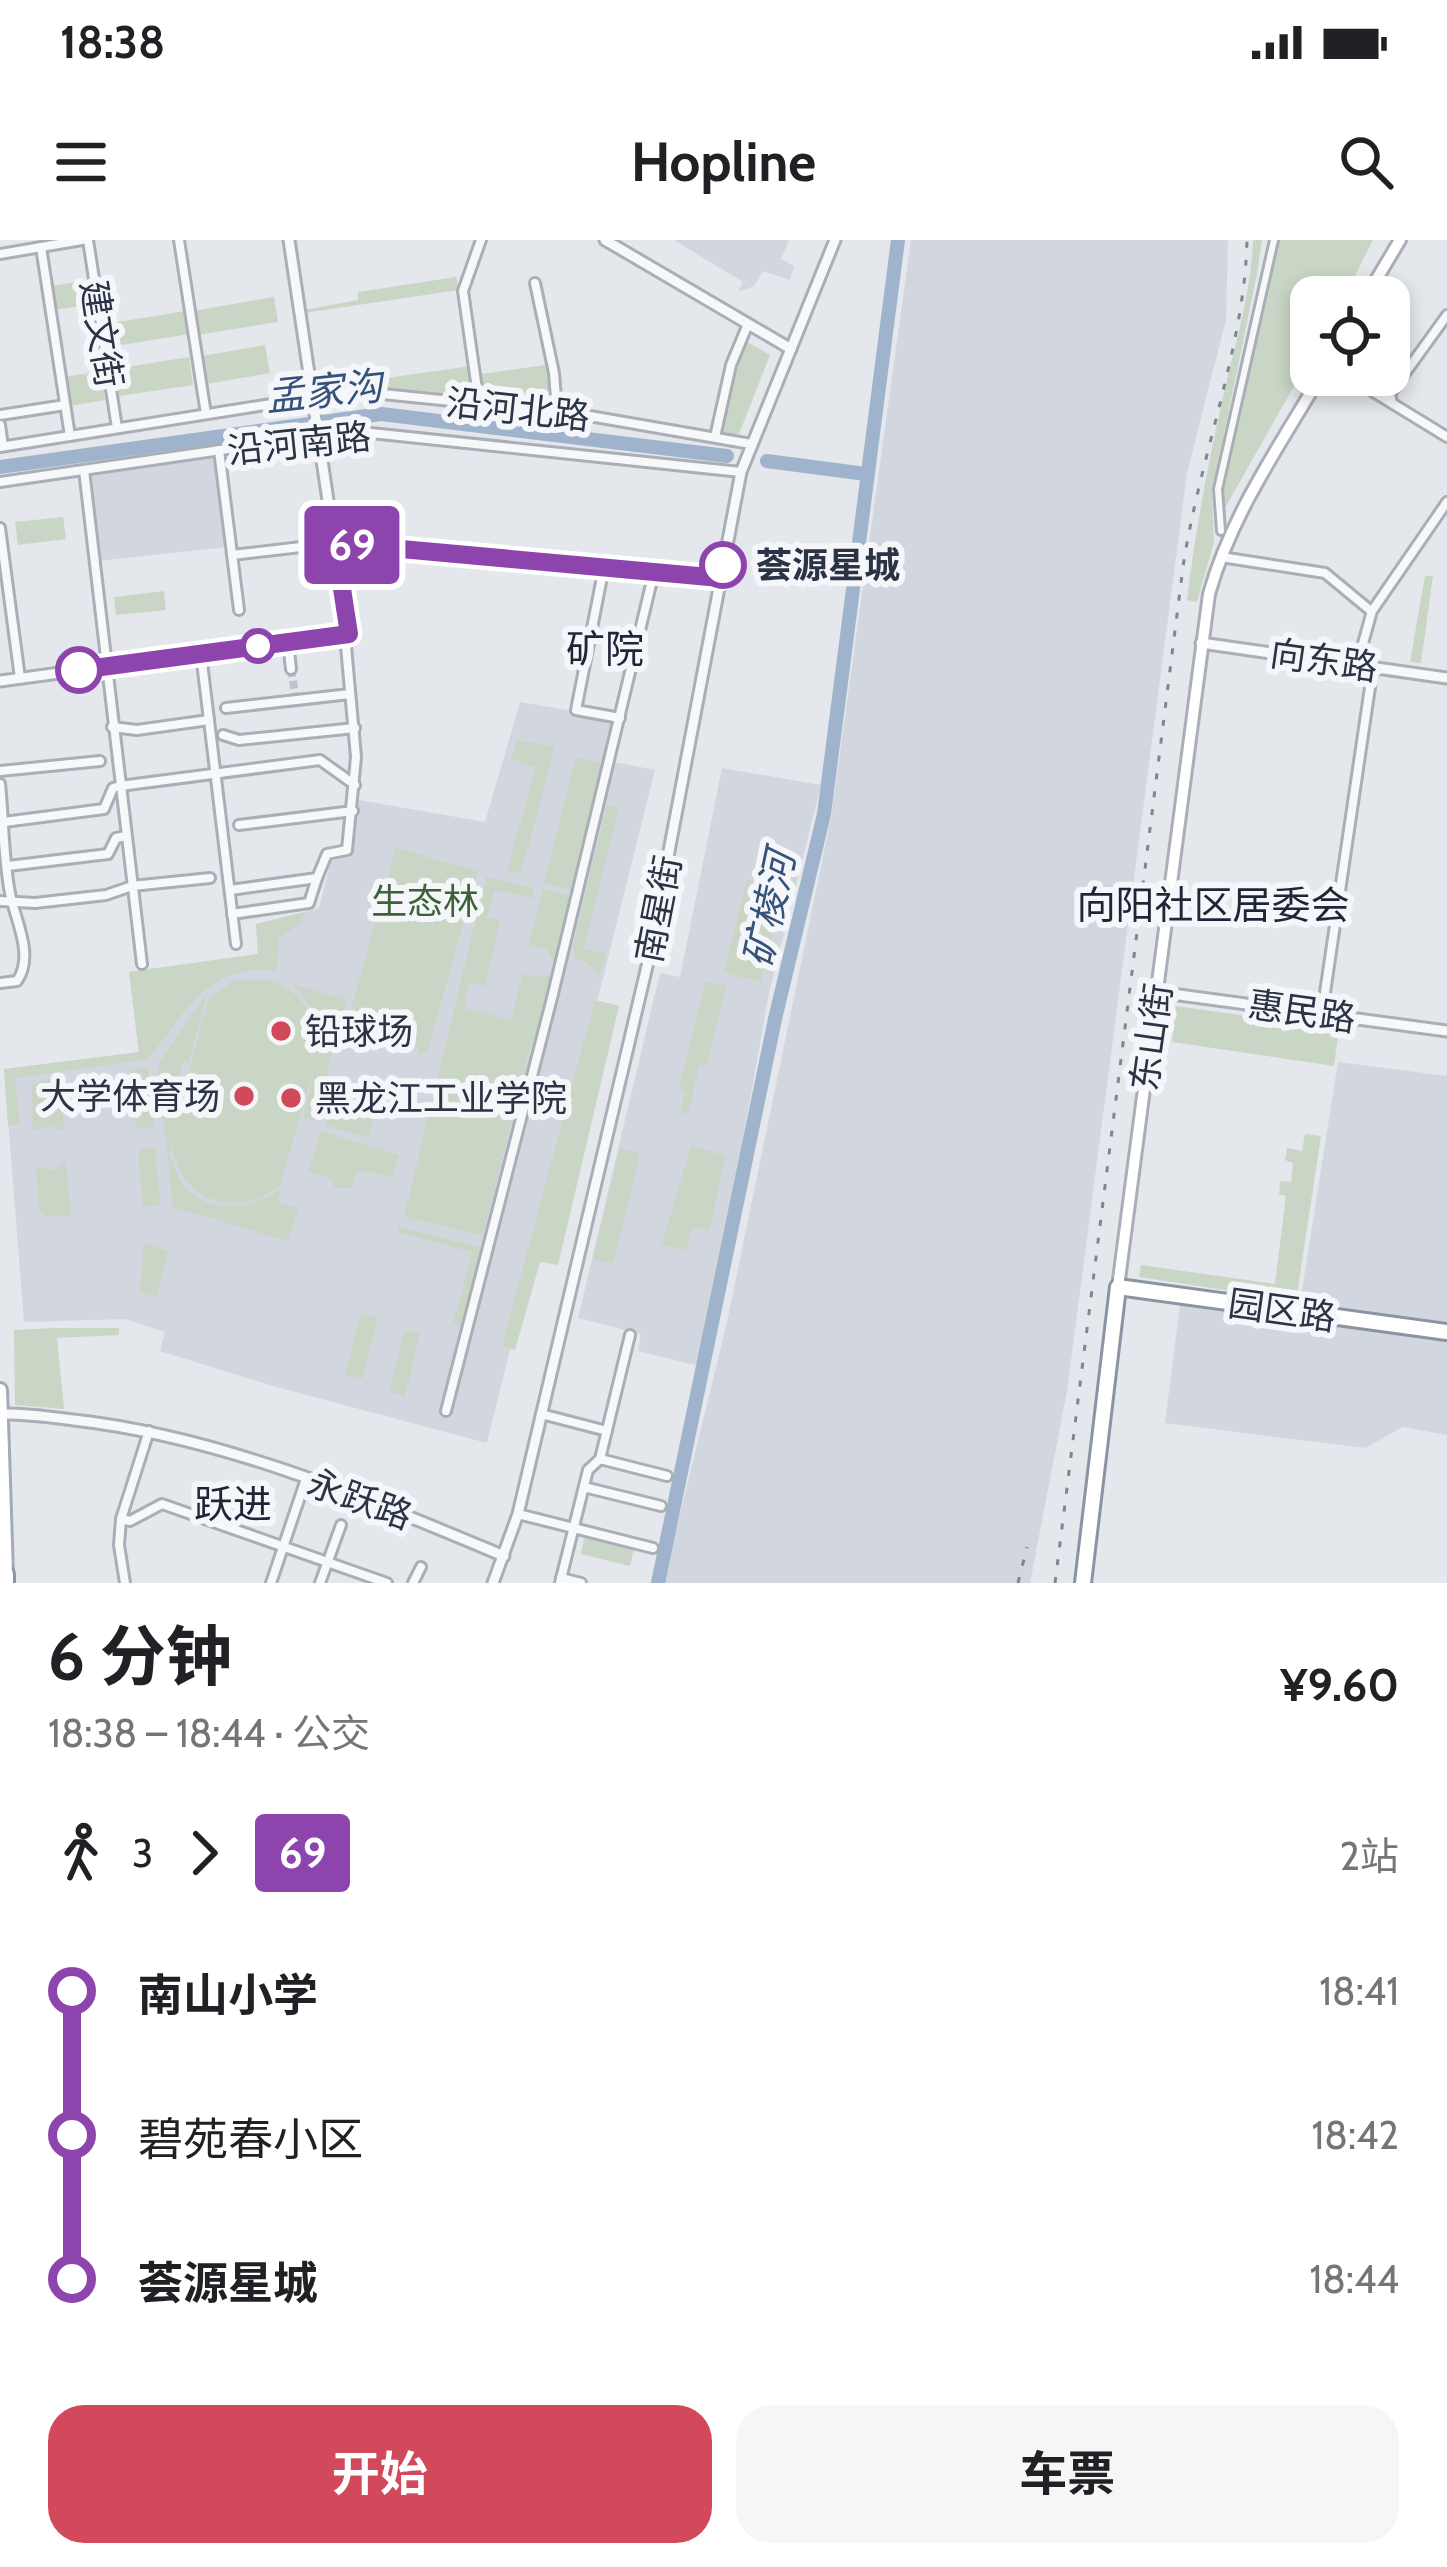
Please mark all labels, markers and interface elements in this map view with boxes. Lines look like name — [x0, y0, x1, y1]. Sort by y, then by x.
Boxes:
text: 18:38 — [60, 15, 165, 69]
icon: menu — [48, 129, 114, 195]
text: Hopline — [631, 129, 816, 195]
icon: search — [1333, 129, 1399, 195]
map controls — [1290, 276, 1410, 396]
button: locate — [1290, 276, 1410, 396]
street label: 建文街 — [72, 277, 132, 391]
water label: 孟家沟 — [263, 361, 389, 421]
street label: 沿河北路 — [444, 380, 592, 438]
street label: 沿河南路 — [225, 414, 373, 472]
line badge: 69 — [298, 506, 406, 584]
text: 69 — [328, 519, 376, 571]
marker: 荟源星城 — [701, 543, 745, 587]
place label: 荟源星城 — [756, 543, 900, 587]
district label: 矿院 — [566, 625, 644, 673]
unlabelled marker — [242, 630, 274, 662]
street label: 向东路 — [1267, 631, 1381, 689]
unlabelled marker — [57, 648, 101, 692]
water label: 矿棱河 — [733, 840, 806, 971]
street label: 南星街 — [626, 852, 690, 966]
park label: 生态林 — [371, 879, 479, 923]
district label: 向阳社区居委会 — [1076, 881, 1350, 929]
street label: 东山街 — [1122, 980, 1180, 1094]
street label: 惠民路 — [1245, 982, 1359, 1040]
place label: 铅球场 — [305, 1009, 413, 1053]
marker: 铅球场 — [268, 1018, 294, 1044]
place label: 大学体育场 — [40, 1074, 220, 1118]
place label: 黑龙江工业学院 — [315, 1076, 567, 1120]
marker: 大学体育场 — [231, 1083, 257, 1109]
marker: 黑龙江工业学院 — [278, 1085, 304, 1111]
street label: 园区路 — [1225, 1281, 1339, 1339]
street label: 永跃路 — [302, 1460, 418, 1538]
district label: 跃进 — [194, 1480, 272, 1528]
text: 6 分钟 — [48, 1616, 232, 1697]
text: ¥9.60 — [1280, 1658, 1399, 1712]
text: 18:38 – 18:44 · 公交 — [48, 1709, 370, 1757]
icon: walk — [48, 1820, 114, 1886]
icon: forward — [171, 1820, 237, 1886]
text: 69 — [279, 1827, 326, 1879]
text: 3 — [132, 1829, 153, 1877]
text: 2站 — [1340, 1832, 1399, 1880]
text: 18:41 — [1319, 1967, 1399, 2015]
text: 南山小学 — [138, 1968, 318, 2022]
text: 18:42 — [1312, 2111, 1399, 2159]
text: 碧苑春小区 — [138, 2112, 363, 2166]
text: 18:44 — [1309, 2255, 1399, 2303]
text: 荟源星城 — [138, 2256, 318, 2310]
button: 开始 — [48, 2405, 712, 2543]
button: 车票 — [736, 2405, 1399, 2543]

